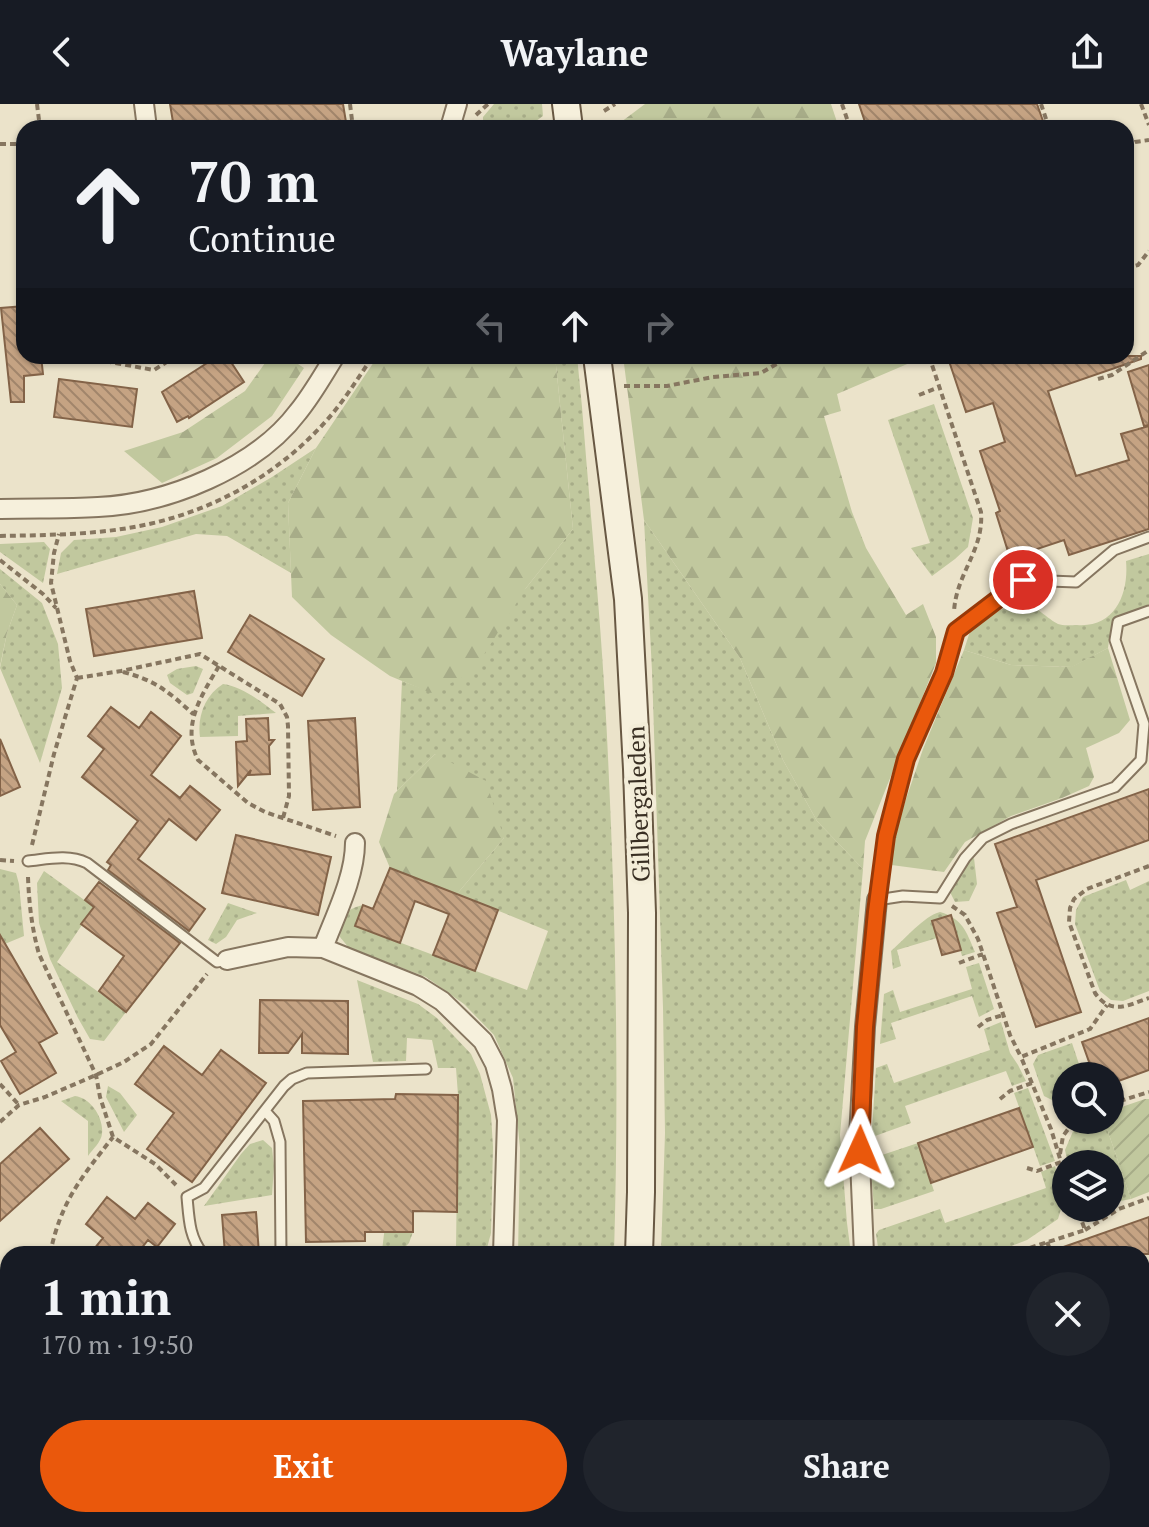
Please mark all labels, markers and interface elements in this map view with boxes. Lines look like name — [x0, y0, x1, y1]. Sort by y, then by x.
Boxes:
text: Waylane — [500, 29, 649, 76]
icon: back — [40, 30, 84, 74]
icon: share — [1065, 30, 1109, 74]
text: 70 m — [188, 144, 318, 218]
icon: ahead — [56, 152, 160, 256]
text: Continue — [188, 215, 336, 262]
icon: left — [469, 304, 513, 348]
icon: ahead — [553, 304, 597, 348]
icon: right — [637, 304, 681, 348]
pin — [989, 546, 1057, 614]
icon: arrive — [1001, 558, 1045, 602]
street label: Gillbergaleden — [619, 725, 657, 883]
map controls — [1052, 1062, 1124, 1222]
button: search — [1052, 1062, 1124, 1134]
position arrow — [818, 1108, 902, 1192]
button: layers — [1052, 1150, 1124, 1222]
text: 1 min — [40, 1265, 171, 1329]
button: close — [1026, 1272, 1110, 1356]
text: 170 m · 19:50 — [40, 1327, 193, 1361]
button: Exit — [40, 1420, 567, 1512]
button: Share — [583, 1420, 1110, 1512]

